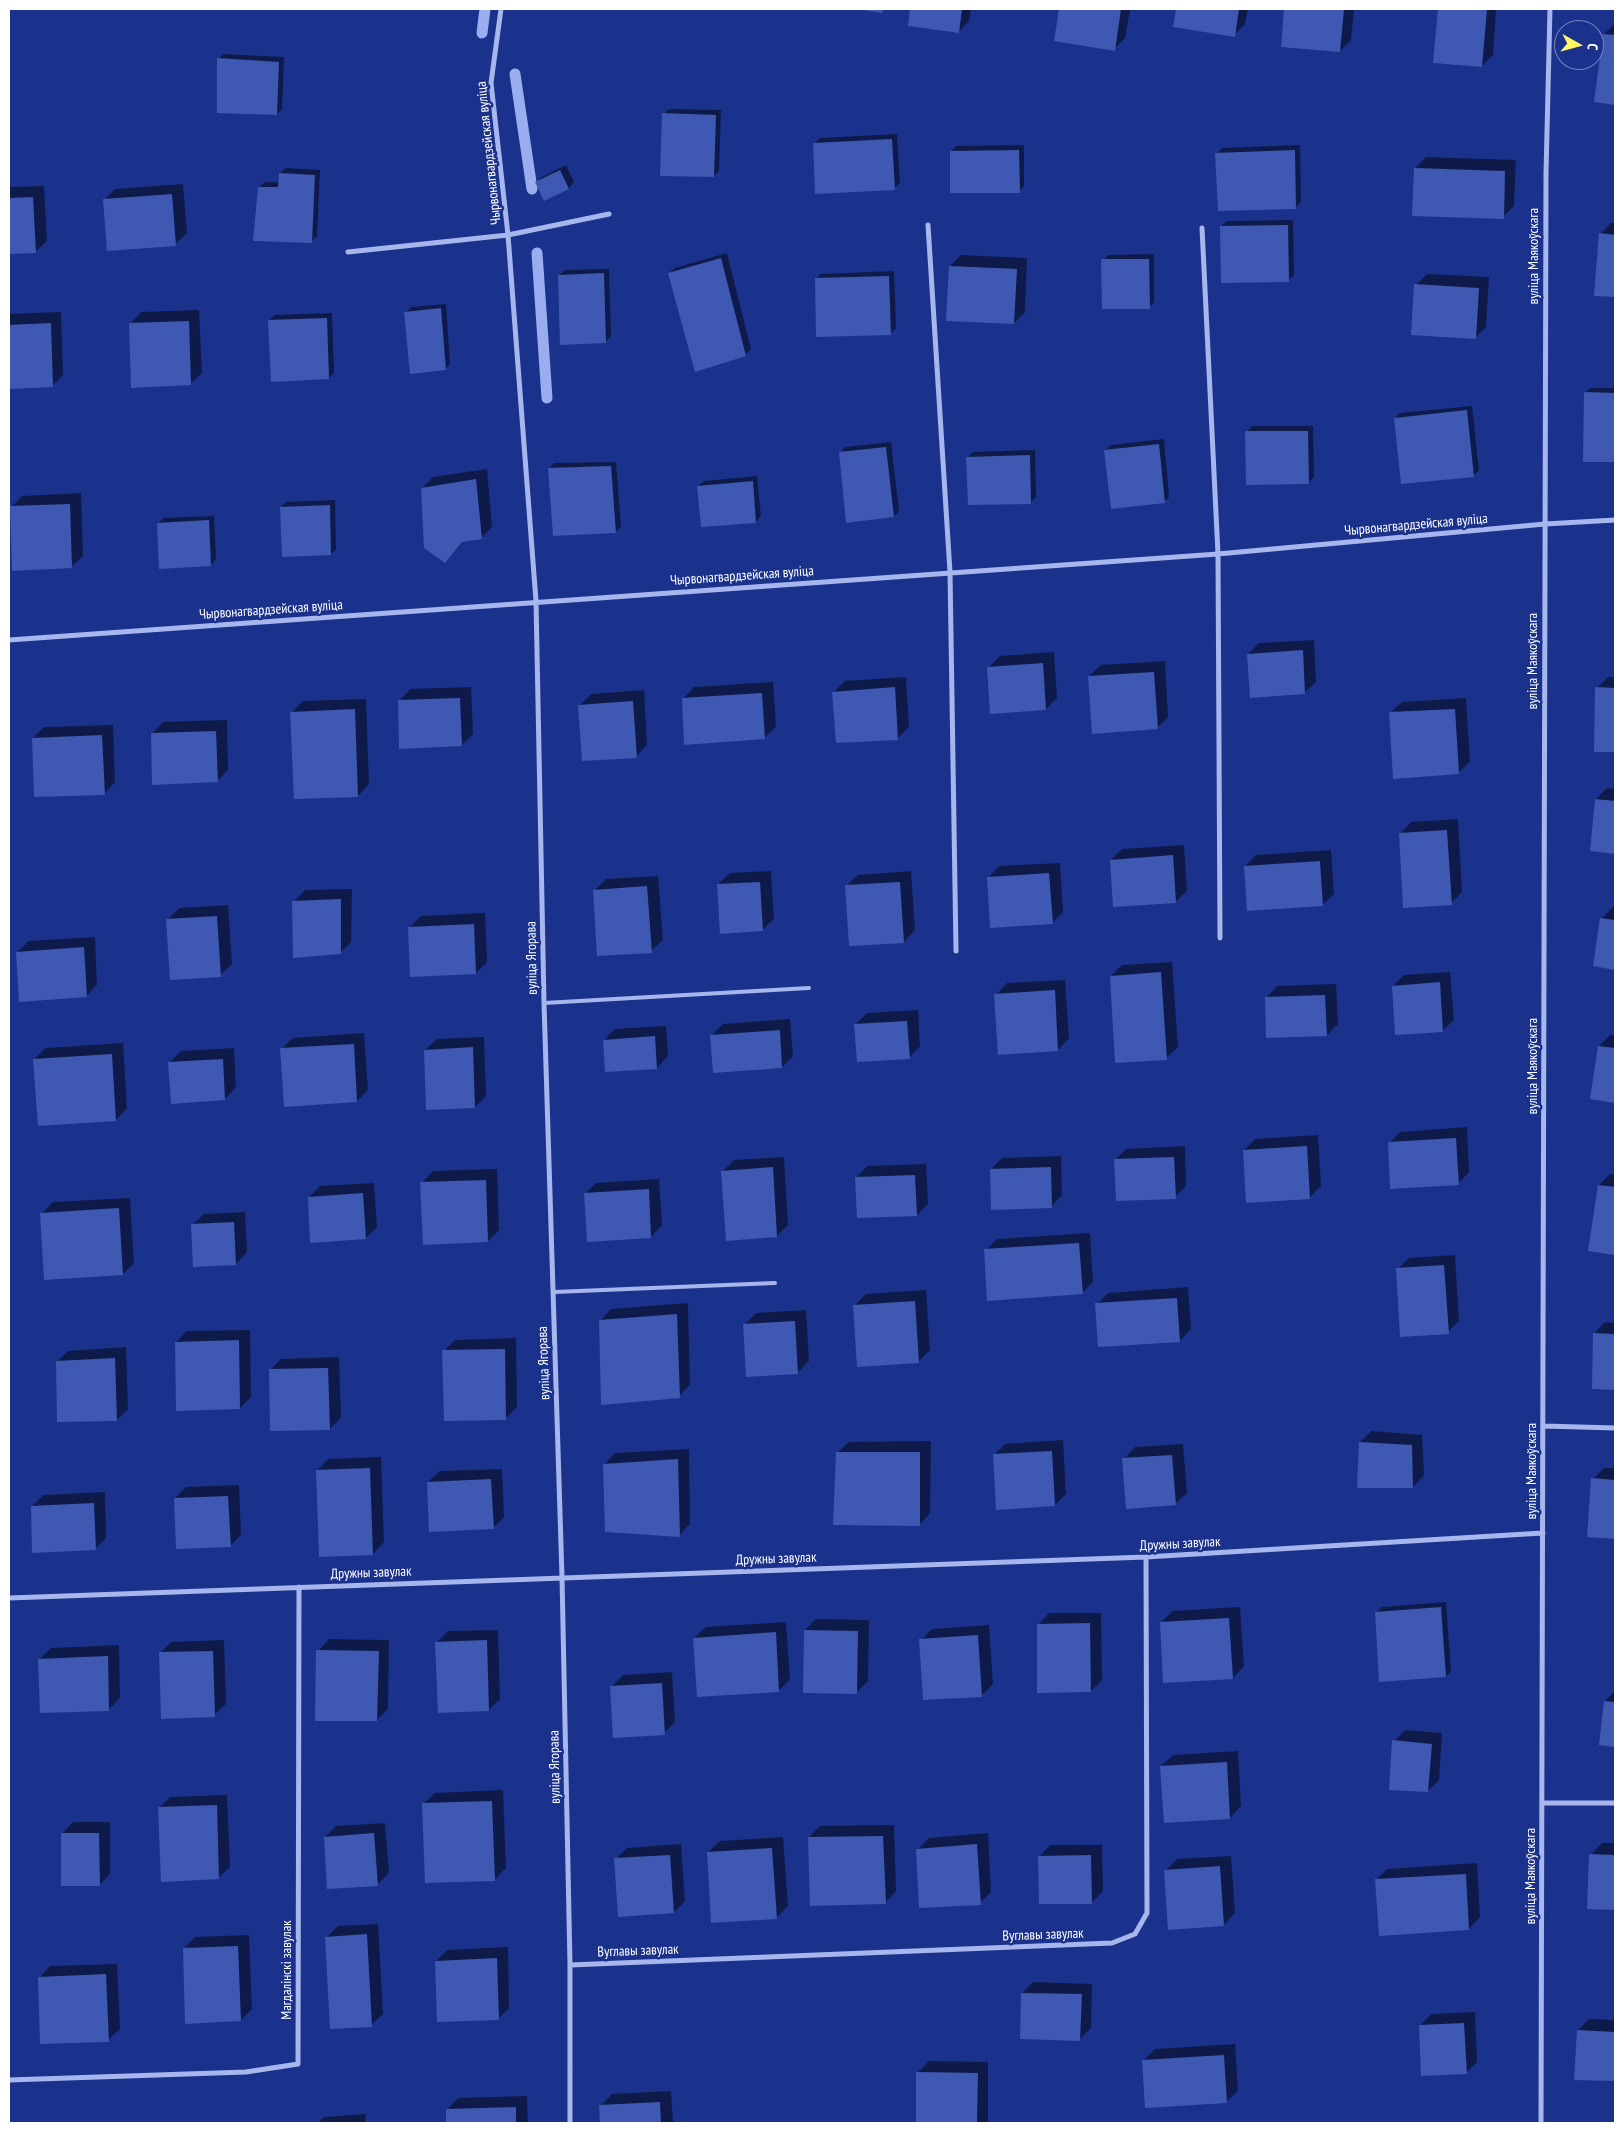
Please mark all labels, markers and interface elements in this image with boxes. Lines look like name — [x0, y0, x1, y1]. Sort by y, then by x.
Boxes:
north arrow — [1554, 20, 1604, 70]
text: С — [1584, 42, 1602, 51]
street label: Чырвонагвардзейская вуліца — [473, 81, 505, 225]
street label: вуліца Маякоўскага — [1526, 208, 1542, 304]
street label: Чырвонагвардзейская вуліца — [1344, 510, 1488, 540]
street label: Чырвонагвардзейская вуліца — [670, 563, 814, 589]
street label: Чырвонагвардзейская вуліца — [199, 597, 343, 623]
street label: вуліца Маякоўскага — [1525, 613, 1541, 709]
street label: вуліца Ягорава — [523, 921, 541, 995]
street label: вуліца Маякоўскага — [1525, 1018, 1541, 1114]
street label: вуліца Ягорава — [534, 1326, 554, 1400]
street label: вуліца Маякоўскага — [1524, 1423, 1540, 1519]
street label: Дружны завулак — [1139, 1533, 1221, 1555]
street label: Дружны завулак — [735, 1549, 817, 1569]
street label: Дружны завулак — [330, 1563, 412, 1583]
street label: вуліца Ягорава — [546, 1730, 564, 1804]
street label: вуліца Маякоўскага — [1523, 1828, 1539, 1924]
street label: Магдалінскі завулак — [279, 1920, 295, 2020]
street label: Вуглавы завулак — [1002, 1925, 1084, 1945]
street label: Вуглавы завулак — [597, 1941, 679, 1961]

